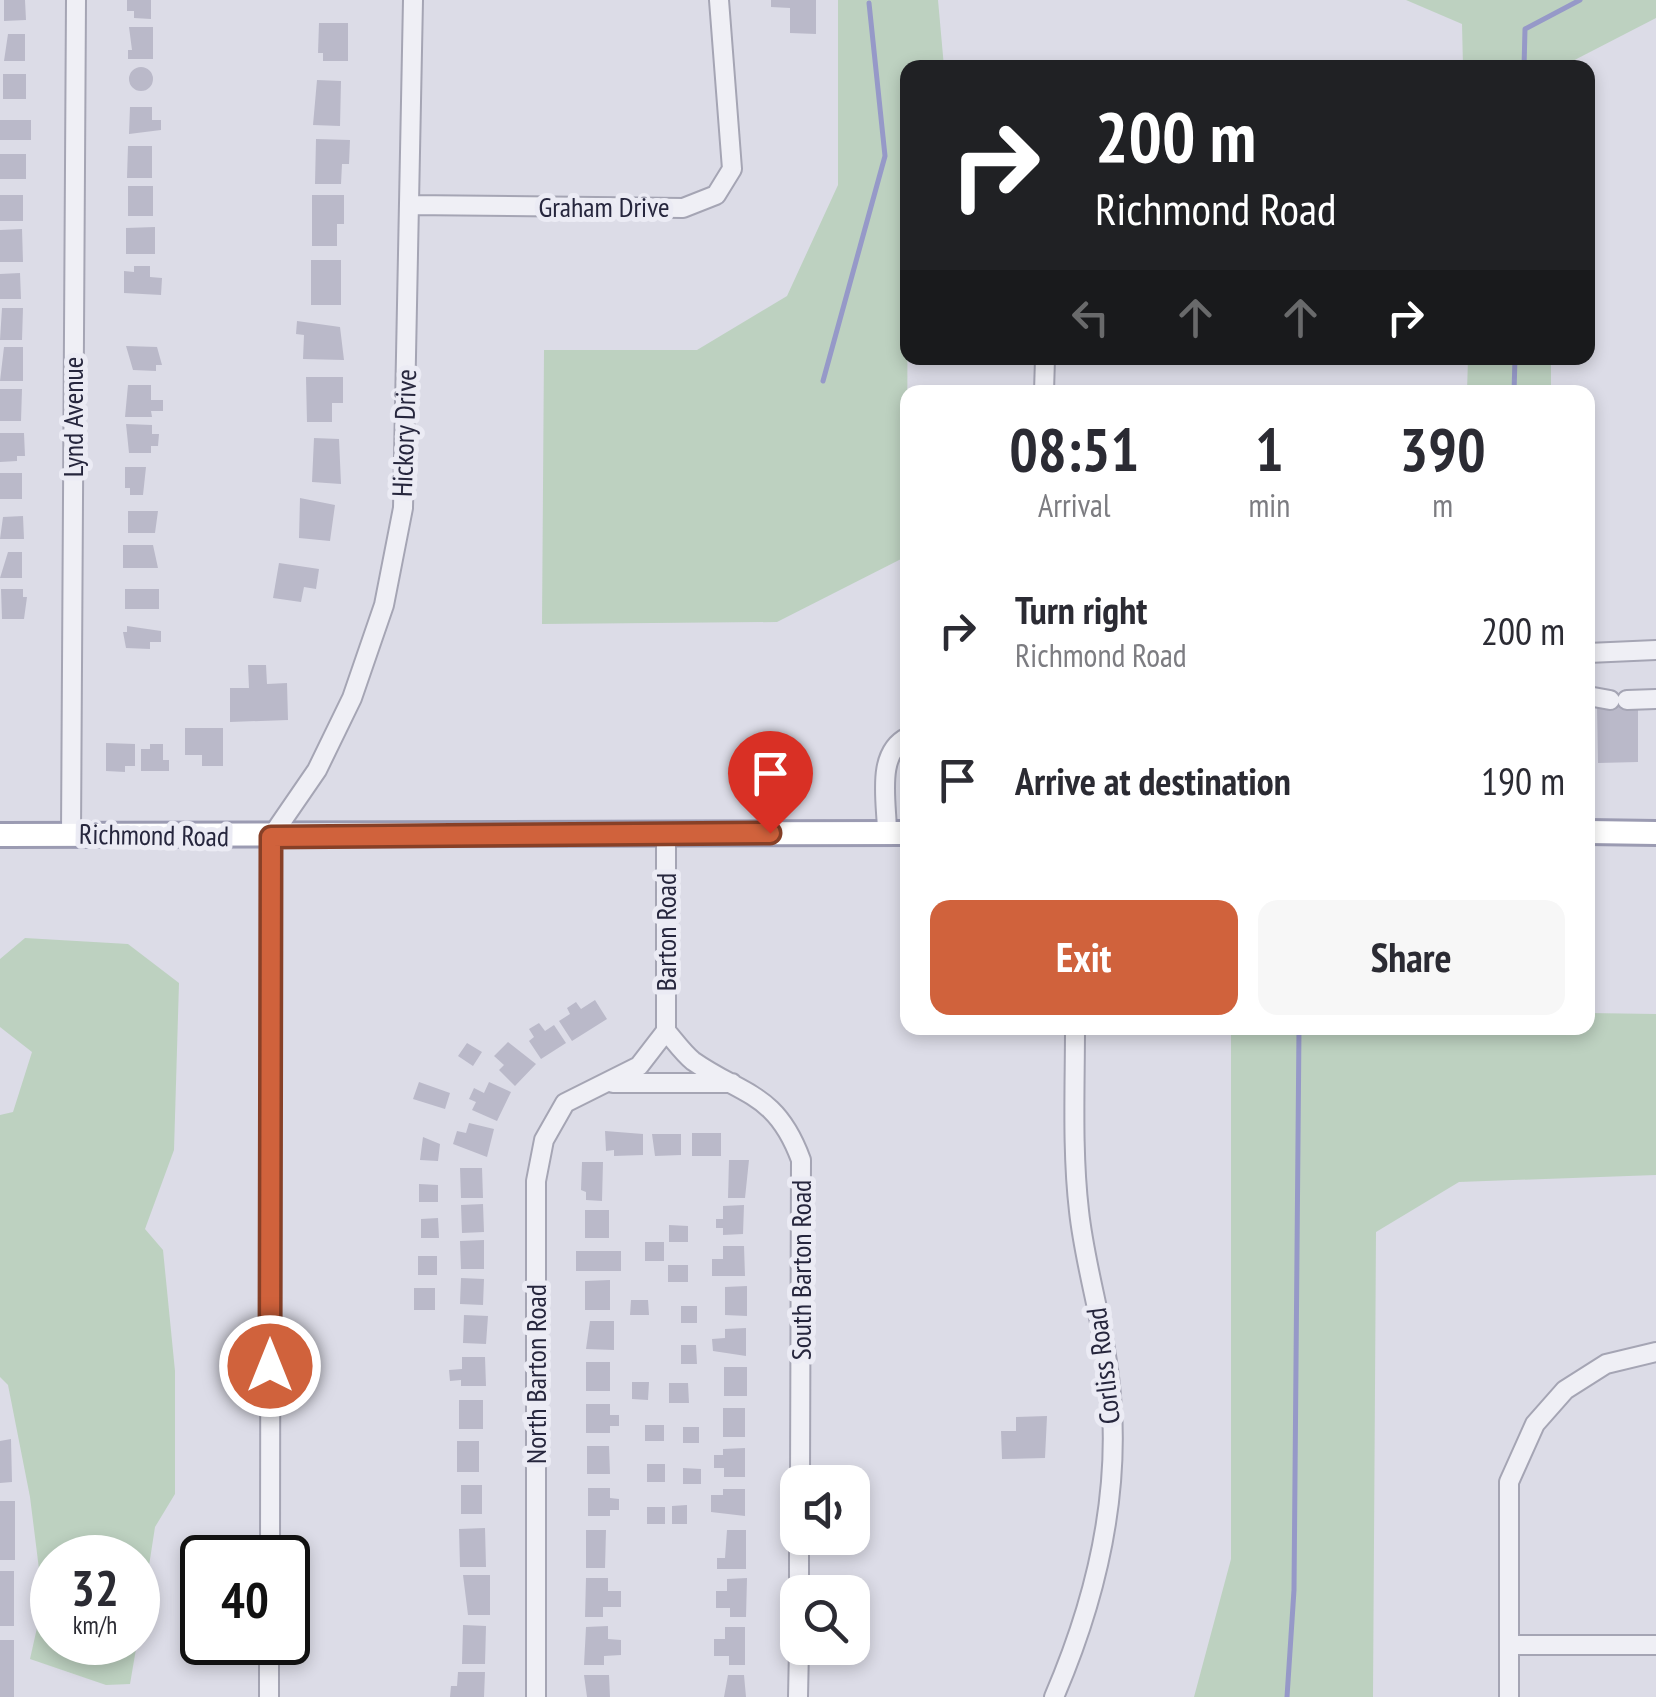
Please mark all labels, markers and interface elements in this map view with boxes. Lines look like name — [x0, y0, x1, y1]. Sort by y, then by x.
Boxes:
text: 200 m — [1095, 91, 1256, 181]
icon: right — [930, 100, 1060, 230]
text: Richmond Road — [1095, 179, 1336, 237]
street label: Graham Drive — [538, 188, 670, 225]
icon: left — [1063, 290, 1118, 345]
icon: ahead — [1168, 290, 1223, 345]
icon: ahead — [1273, 290, 1328, 345]
icon: right — [1378, 290, 1433, 345]
street label: Lynd Avenue — [54, 357, 91, 477]
street label: Hickory Drive — [383, 368, 424, 498]
text: 08:51 — [1009, 410, 1139, 488]
text: 1 — [1255, 410, 1284, 488]
text: 390 — [1400, 410, 1486, 488]
text: Arrival — [1038, 484, 1110, 526]
text: min — [1248, 484, 1290, 526]
text: m — [1432, 484, 1453, 526]
text: Turn right — [1015, 585, 1147, 634]
icon: right — [930, 603, 985, 658]
text: 200 m — [1481, 606, 1565, 655]
text: Richmond Road — [1015, 634, 1187, 676]
pin — [728, 731, 813, 834]
icon: arrive — [743, 746, 798, 801]
icon: arrive — [930, 753, 985, 808]
text: Arrive at destination — [1015, 756, 1291, 805]
text: 190 m — [1481, 756, 1565, 805]
street label: Richmond Road — [79, 815, 229, 854]
street label: Barton Road — [647, 873, 684, 991]
button: Exit — [930, 900, 1238, 1015]
button: Share — [1258, 900, 1565, 1015]
street label: South Barton Road — [782, 1180, 819, 1360]
street label: North Barton Road — [517, 1284, 554, 1464]
street label: Corliss Road — [1077, 1306, 1128, 1426]
position arrow — [218, 1314, 322, 1418]
map controls — [780, 1465, 870, 1665]
button: sound — [780, 1465, 870, 1555]
speed limit sign: 40 — [180, 1535, 310, 1665]
text: 32 — [71, 1555, 119, 1620]
button: search — [780, 1575, 870, 1665]
text: km/h — [73, 1609, 117, 1641]

